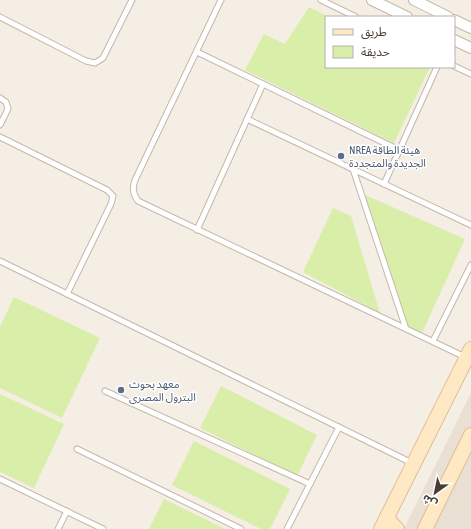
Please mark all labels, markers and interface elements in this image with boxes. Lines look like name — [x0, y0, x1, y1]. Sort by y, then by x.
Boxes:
legend — [325, 16, 455, 68]
text: طريق — [361, 25, 387, 40]
text: حديقة — [361, 45, 390, 59]
place label: NREA هيئة الطاقة الجديدة والمتجددة — [349, 144, 426, 170]
marker: NREA هيئة الطاقة الجديدة والمتجددة — [336, 151, 346, 161]
place label: معهد بحوث البترول المصرى — [129, 378, 196, 404]
marker: معهد بحوث البترول المصرى — [116, 385, 126, 395]
north arrow — [415, 473, 455, 513]
text: ش — [420, 491, 440, 511]

